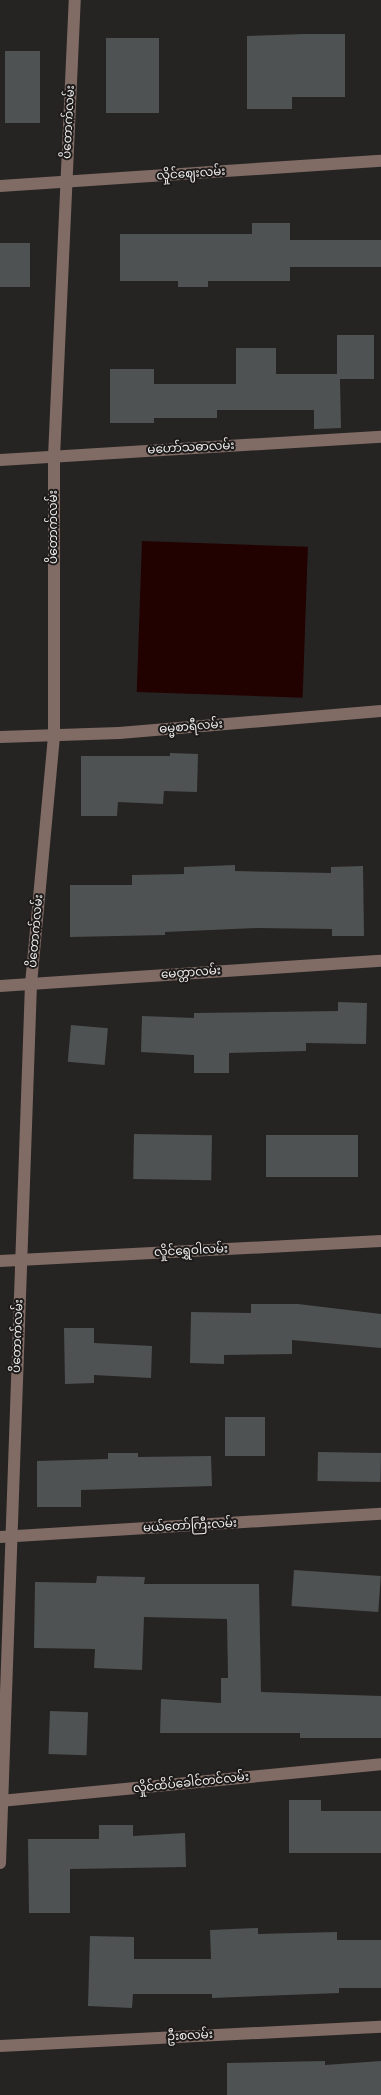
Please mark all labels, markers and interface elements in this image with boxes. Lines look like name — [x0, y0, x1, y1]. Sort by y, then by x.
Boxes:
street label: ပိတောက်လမ်း — [60, 85, 78, 159]
street label: လှိုင်ဈေးလမ်း — [156, 164, 226, 184]
street label: မဟော်သဓာလမ်း — [147, 439, 235, 457]
street label: ပိတောက်လမ်း — [47, 490, 61, 564]
street label: ဓမ္မစာရီလမ်း — [159, 717, 223, 737]
street label: ပိတောက်လမ်း — [26, 894, 46, 968]
street label: မေတ္တာလမ်း — [160, 964, 222, 982]
street label: လှိုင်ရွှေဝါလမ်း — [154, 1242, 228, 1260]
street label: ပိတောက်လမ်း — [10, 1299, 26, 1373]
street label: မယ်တော်ကြီးလမ်း — [143, 1516, 237, 1536]
street label: လှိုင်ထိပ်ခေါင်တင်လမ်း — [132, 1770, 250, 1796]
street label: ဦးစလမ်း — [167, 2028, 213, 2044]

